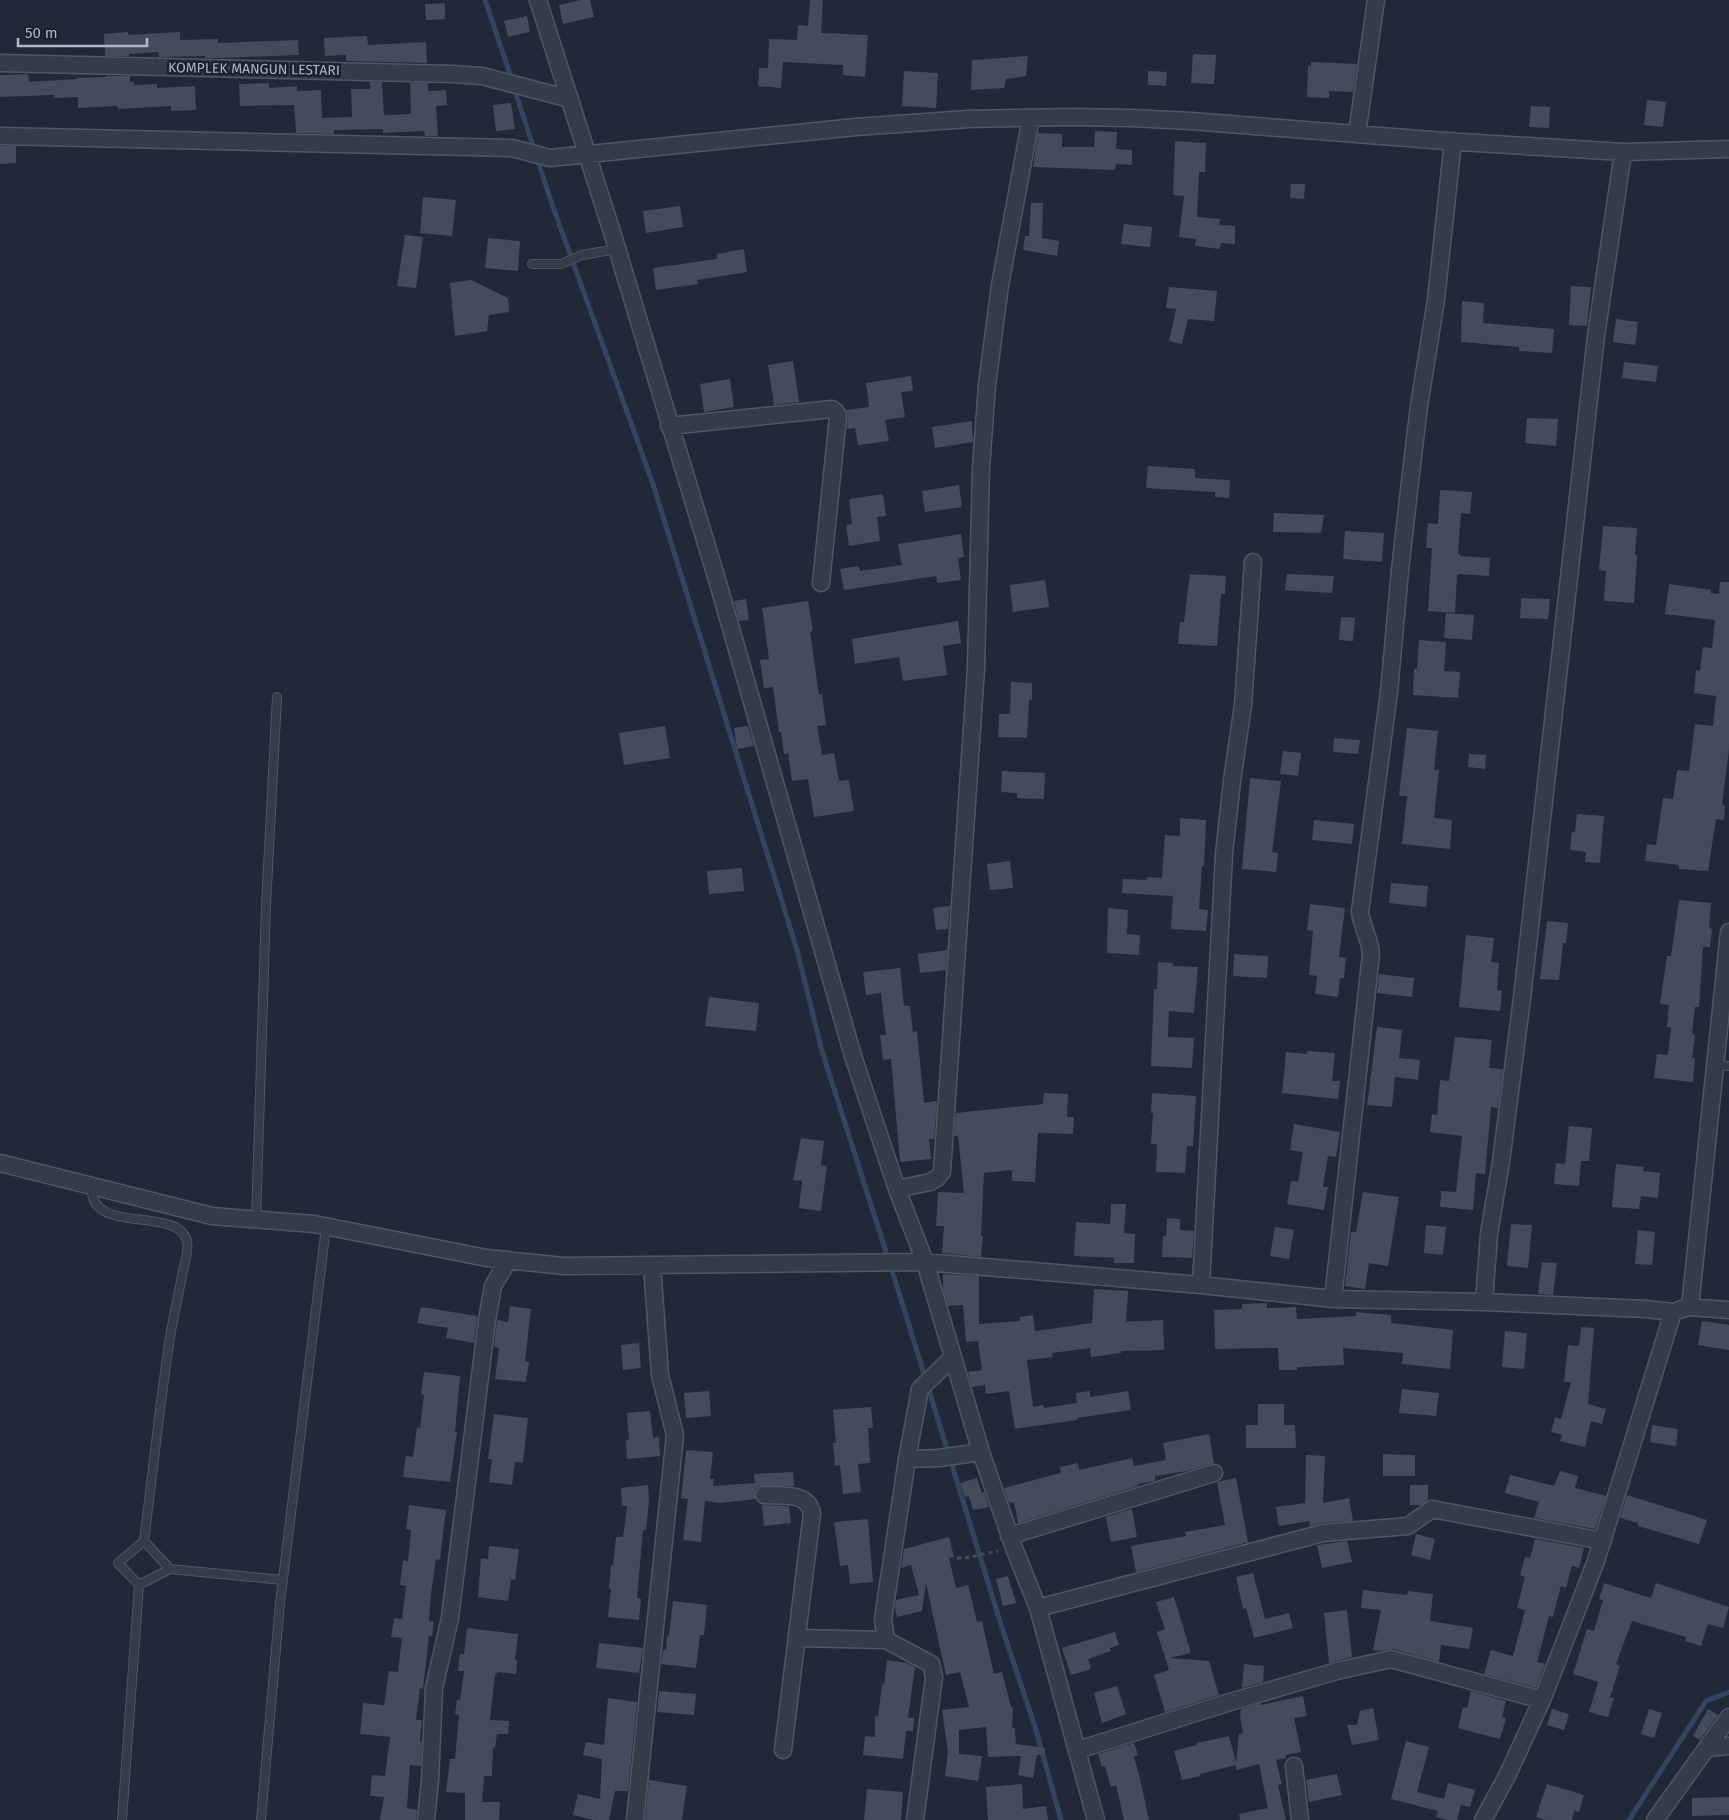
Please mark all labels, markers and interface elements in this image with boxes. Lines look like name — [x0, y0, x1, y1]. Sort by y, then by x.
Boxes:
scale bar — [18, 15, 146, 47]
text: 50 m — [25, 24, 58, 42]
street label: KOMPLEK MANGUN LESTARI — [168, 59, 340, 79]

